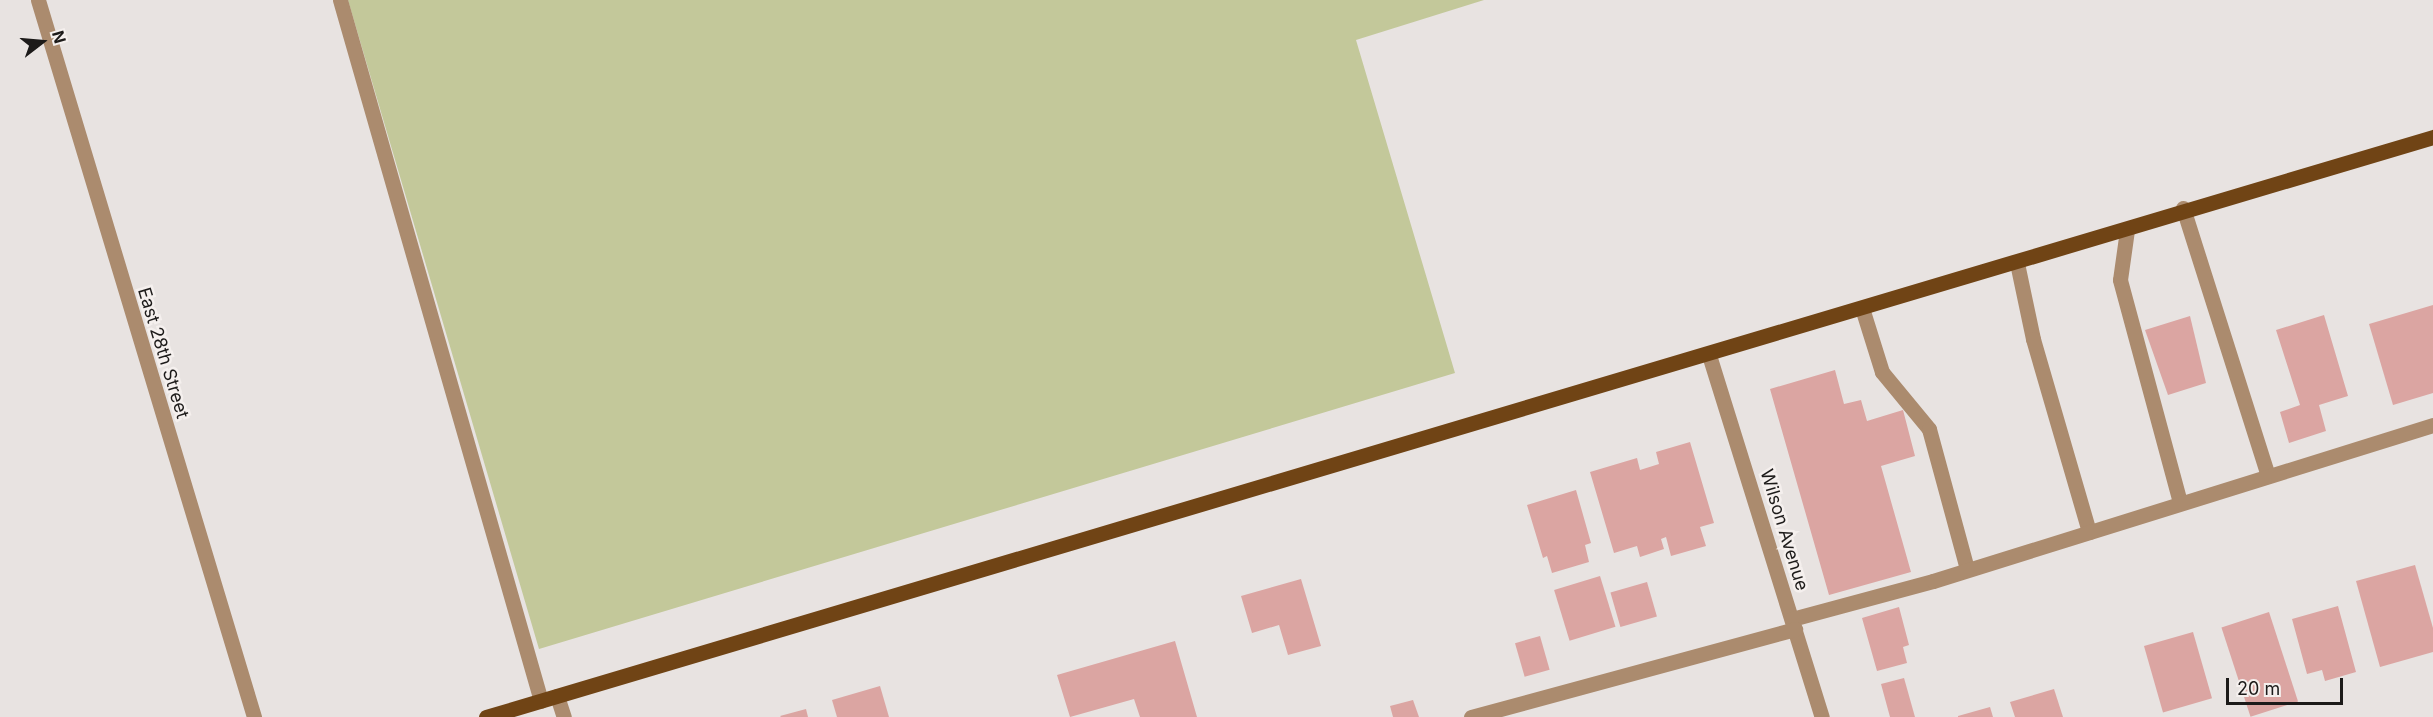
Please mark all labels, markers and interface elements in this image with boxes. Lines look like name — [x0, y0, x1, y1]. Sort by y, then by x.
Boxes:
north arrow — [12, 12, 72, 72]
text: N — [48, 28, 71, 46]
street label: East 28th Street — [133, 285, 193, 421]
street label: Wilson Avenue — [1755, 467, 1813, 593]
scale bar — [2229, 666, 2346, 704]
text: 20 m — [2237, 678, 2280, 699]

